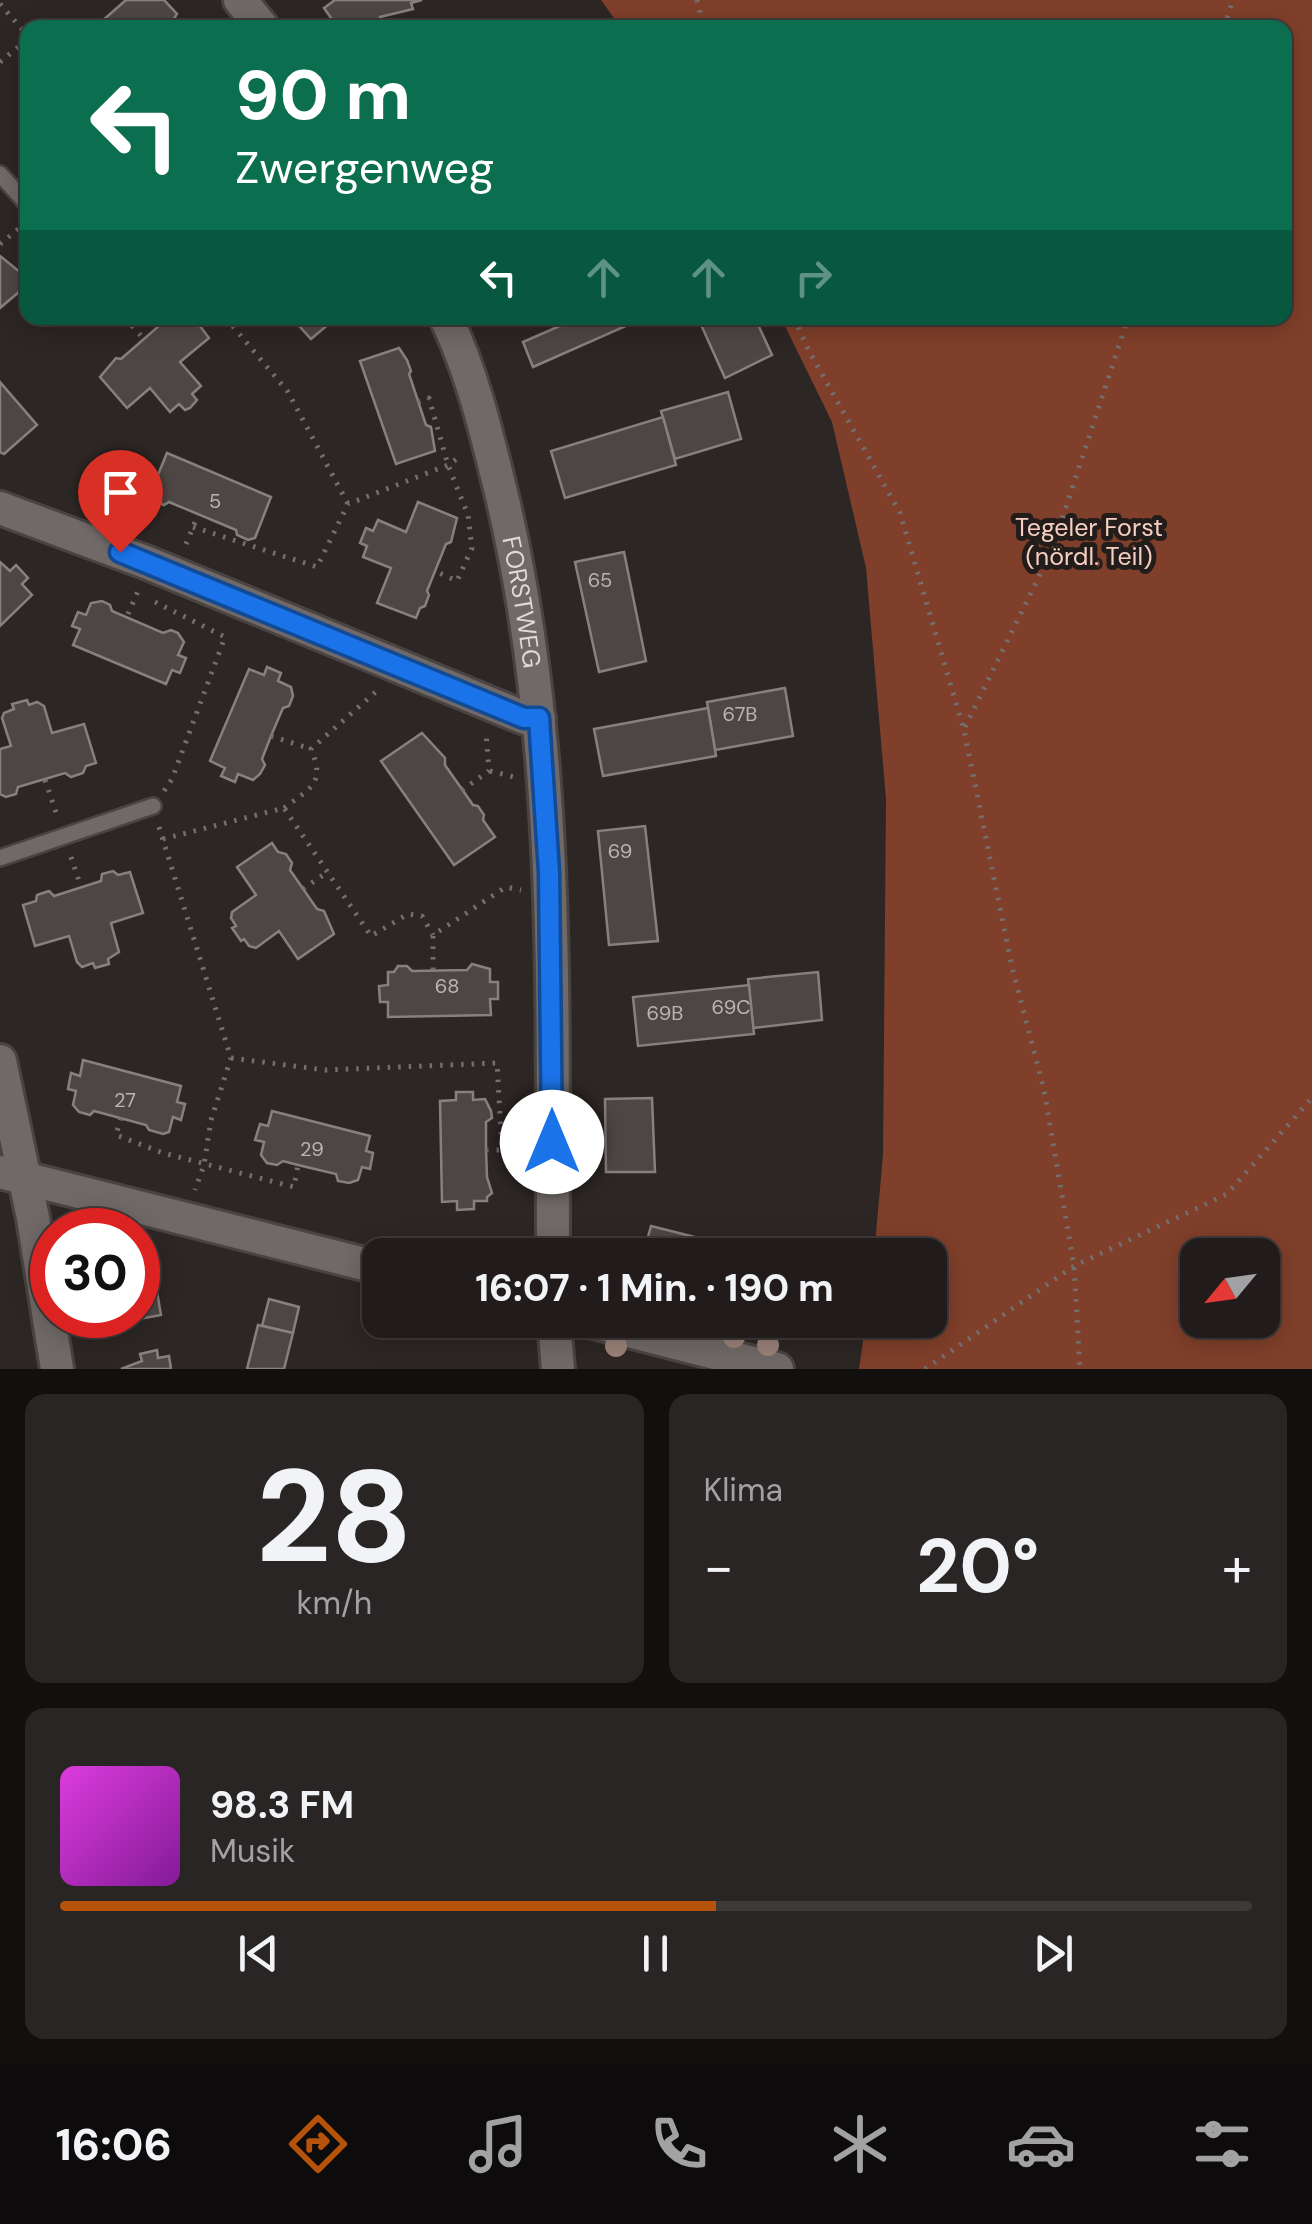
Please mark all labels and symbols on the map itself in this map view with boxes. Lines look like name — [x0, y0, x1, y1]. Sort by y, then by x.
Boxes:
pin — [78, 450, 163, 553]
house number: 5 — [209, 488, 221, 514]
park label: Tegeler Forst (nördl. Teil) — [1015, 511, 1163, 573]
street label: FORSTWEG — [495, 533, 549, 670]
house number: 65 — [588, 567, 612, 593]
house number: 67B — [723, 701, 757, 727]
house number: 69 — [608, 838, 632, 864]
house number: 68 — [435, 973, 459, 999]
house number: 69C — [711, 994, 751, 1020]
house number: 69B — [647, 1000, 683, 1026]
house number: 27 — [114, 1087, 136, 1113]
position arrow — [500, 1090, 604, 1194]
house number: 29 — [300, 1136, 324, 1162]
speed limit sign: 30 — [30, 1208, 160, 1338]
north arrow — [1180, 1238, 1280, 1338]

